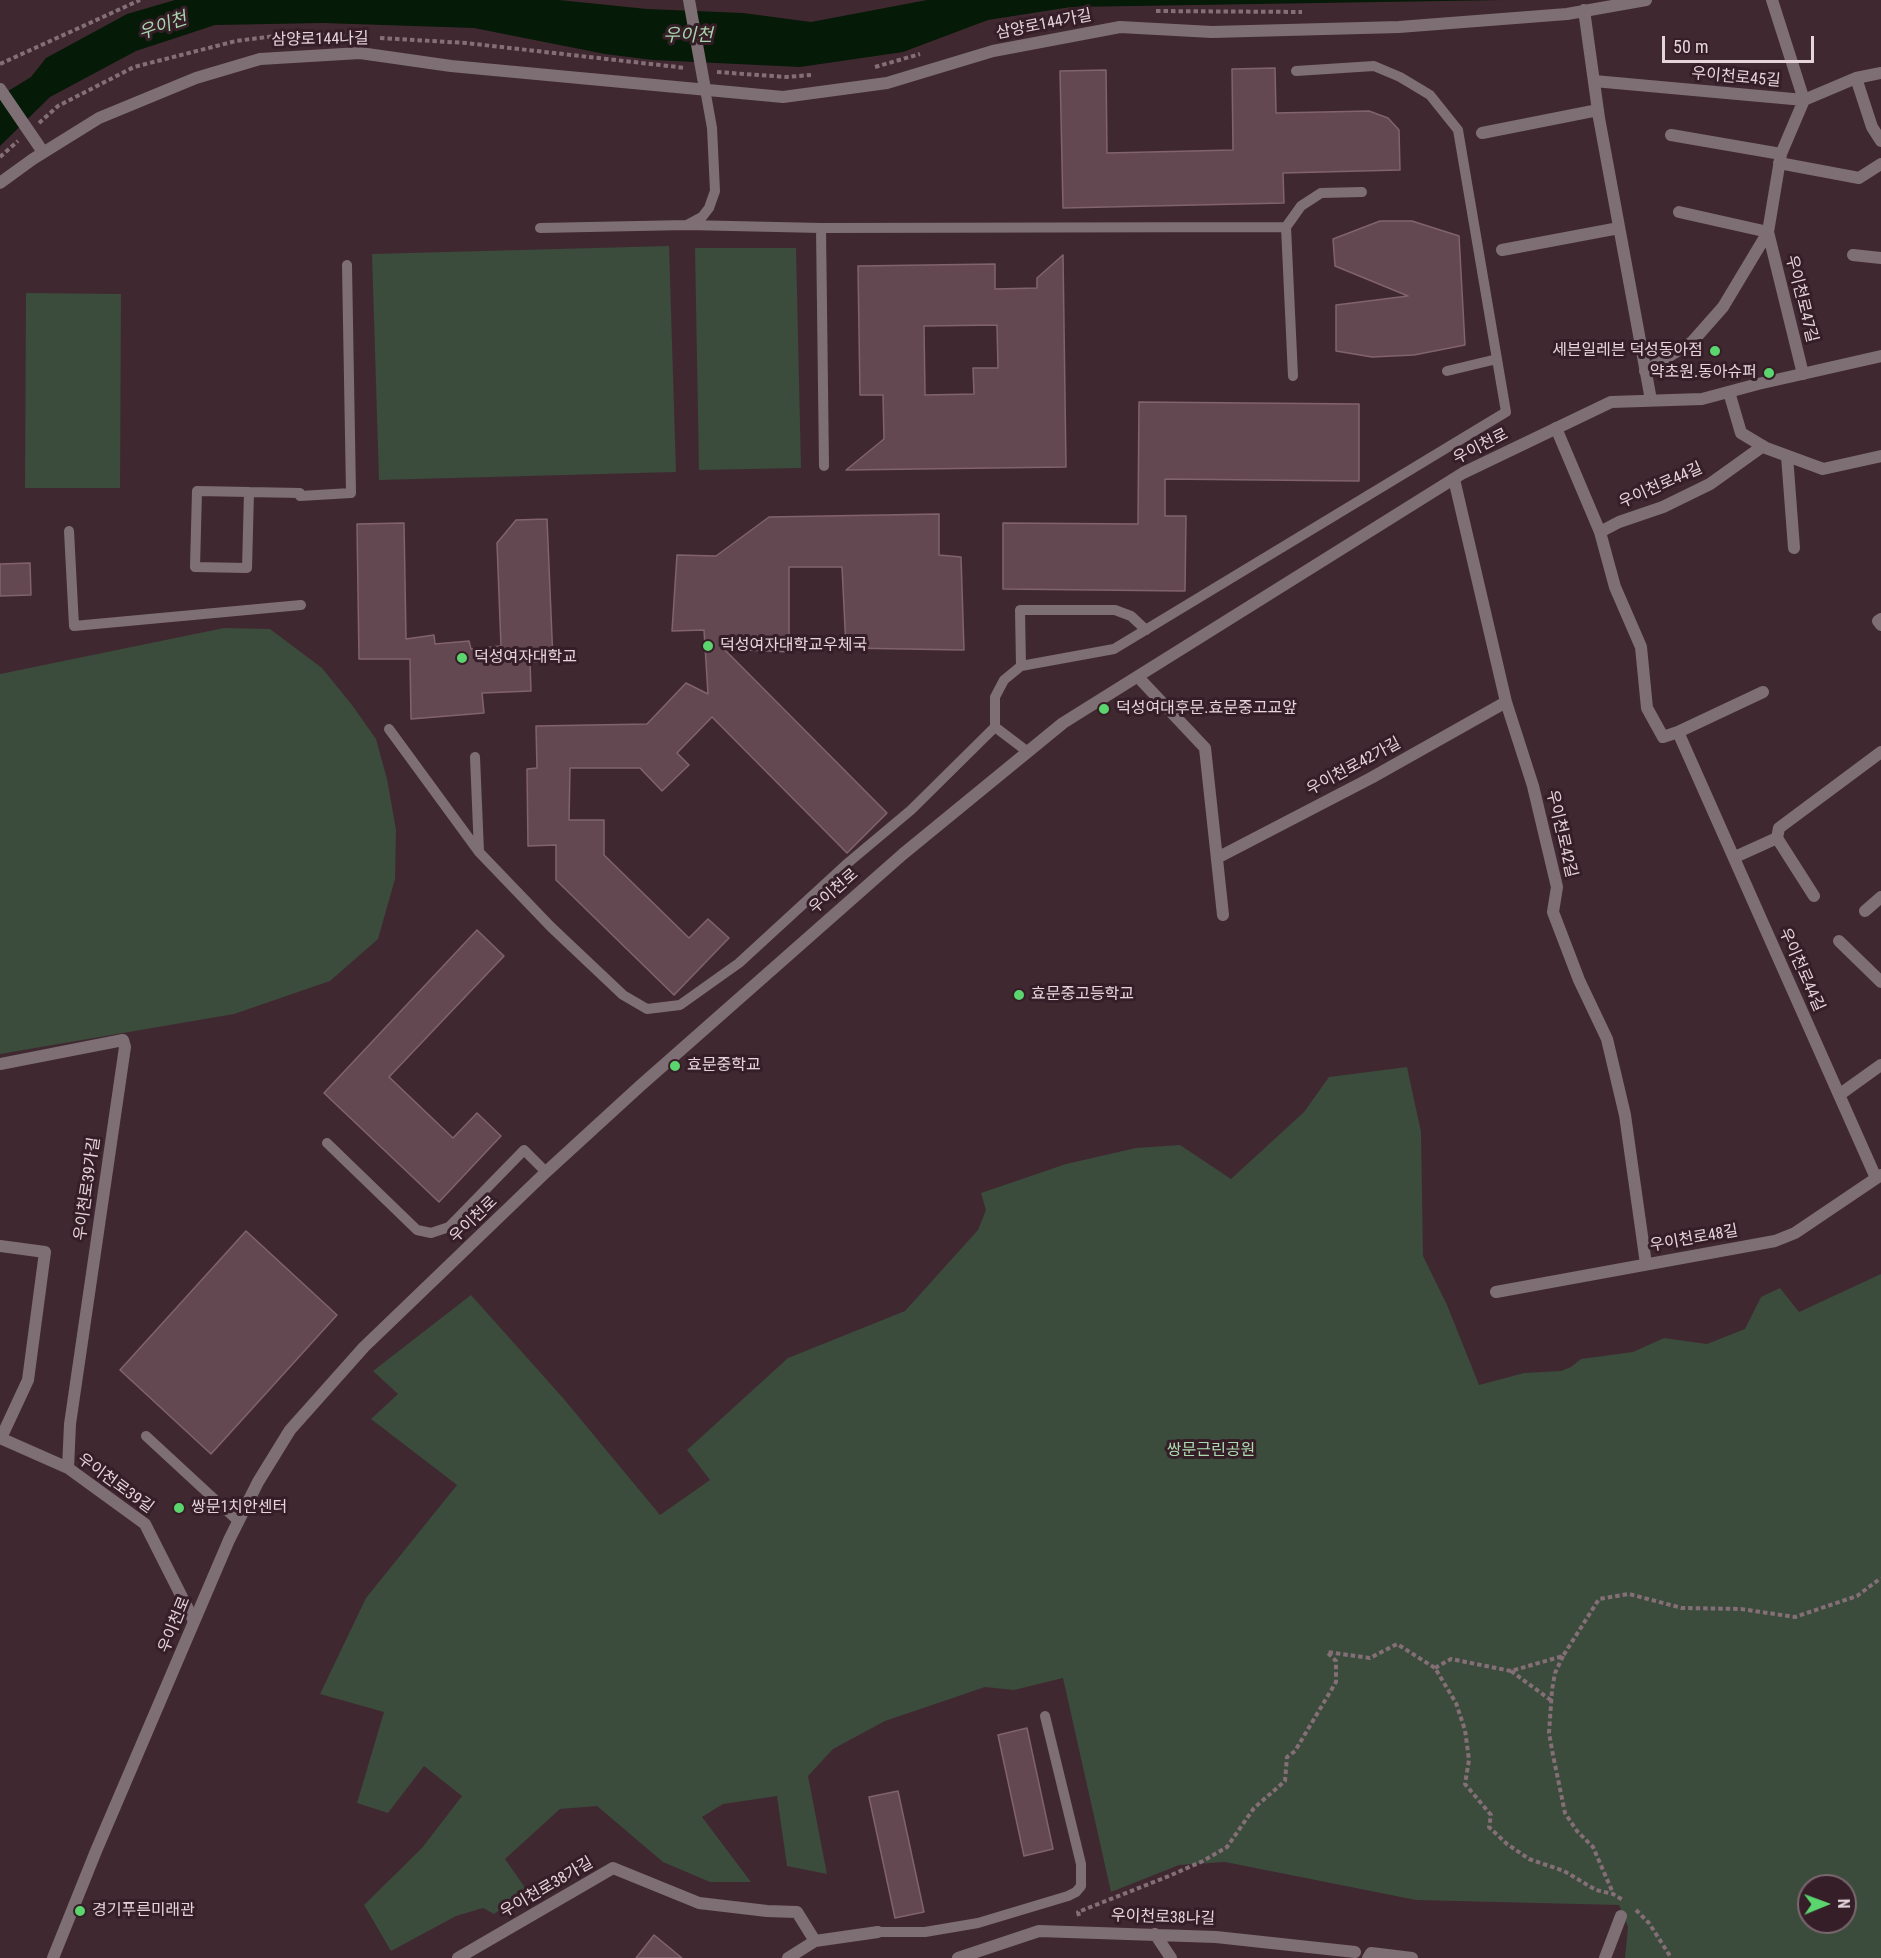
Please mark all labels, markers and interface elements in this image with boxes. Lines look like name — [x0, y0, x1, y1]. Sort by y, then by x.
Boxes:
street label: 삼양로144가길 — [994, 6, 1094, 44]
water label: 우이천 — [136, 9, 190, 45]
scale bar — [1665, 24, 1816, 62]
water label: 우이천 — [663, 25, 713, 47]
street label: 삼양로144나길 — [271, 30, 369, 50]
text: 50 m — [1673, 36, 1708, 57]
street label: 우이천로45길 — [1691, 65, 1781, 91]
street label: 우이천로47길 — [1781, 253, 1821, 345]
place label: 세븐일레븐 덕성동아점 — [1552, 341, 1703, 361]
marker: 세븐일레븐 덕성동아점 — [1708, 344, 1722, 358]
place label: 약초원.동아슈퍼 — [1650, 363, 1757, 383]
marker: 약초원.동아슈퍼 — [1762, 366, 1776, 380]
street label: 우이천로 — [1450, 425, 1512, 469]
street label: 우이천로44길 — [1616, 459, 1706, 513]
place label: 덕성여자대학교우체국 — [720, 636, 867, 656]
marker: 덕성여자대학교우체국 — [701, 639, 715, 653]
place label: 덕성여자대학교 — [474, 648, 577, 668]
marker: 덕성여자대학교 — [455, 651, 469, 665]
place label: 덕성여대후문.효문중고교앞 — [1116, 699, 1297, 719]
marker: 덕성여대후문.효문중고교앞 — [1097, 702, 1111, 716]
street label: 우이천로42가길 — [1304, 734, 1404, 800]
street label: 우이천로42길 — [1542, 788, 1580, 880]
street label: 우이천로 — [805, 865, 863, 919]
street label: 우이천로44길 — [1774, 925, 1828, 1015]
place label: 효문중고등학교 — [1031, 985, 1134, 1005]
marker: 효문중고등학교 — [1012, 988, 1026, 1002]
place label: 효문중학교 — [687, 1056, 761, 1076]
marker: 효문중학교 — [668, 1059, 682, 1073]
street label: 우이천로39가길 — [71, 1136, 105, 1242]
street label: 우이천로 — [446, 1193, 502, 1247]
street label: 우이천로48길 — [1648, 1222, 1740, 1256]
park label: 쌍문근린공원 — [1167, 1441, 1255, 1461]
street label: 우이천로39길 — [73, 1450, 157, 1518]
place label: 쌍문1치안센터 — [191, 1498, 287, 1518]
marker: 쌍문1치안센터 — [172, 1501, 186, 1515]
street label: 우이천로 — [155, 1594, 195, 1656]
street label: 우이천로38가길 — [497, 1854, 597, 1922]
north arrow — [1797, 1874, 1857, 1934]
text: N — [1834, 1899, 1853, 1909]
place label: 경기푸른미래관 — [92, 1901, 195, 1921]
marker: 경기푸른미래관 — [73, 1904, 87, 1918]
street label: 우이천로38나길 — [1111, 1907, 1215, 1929]

